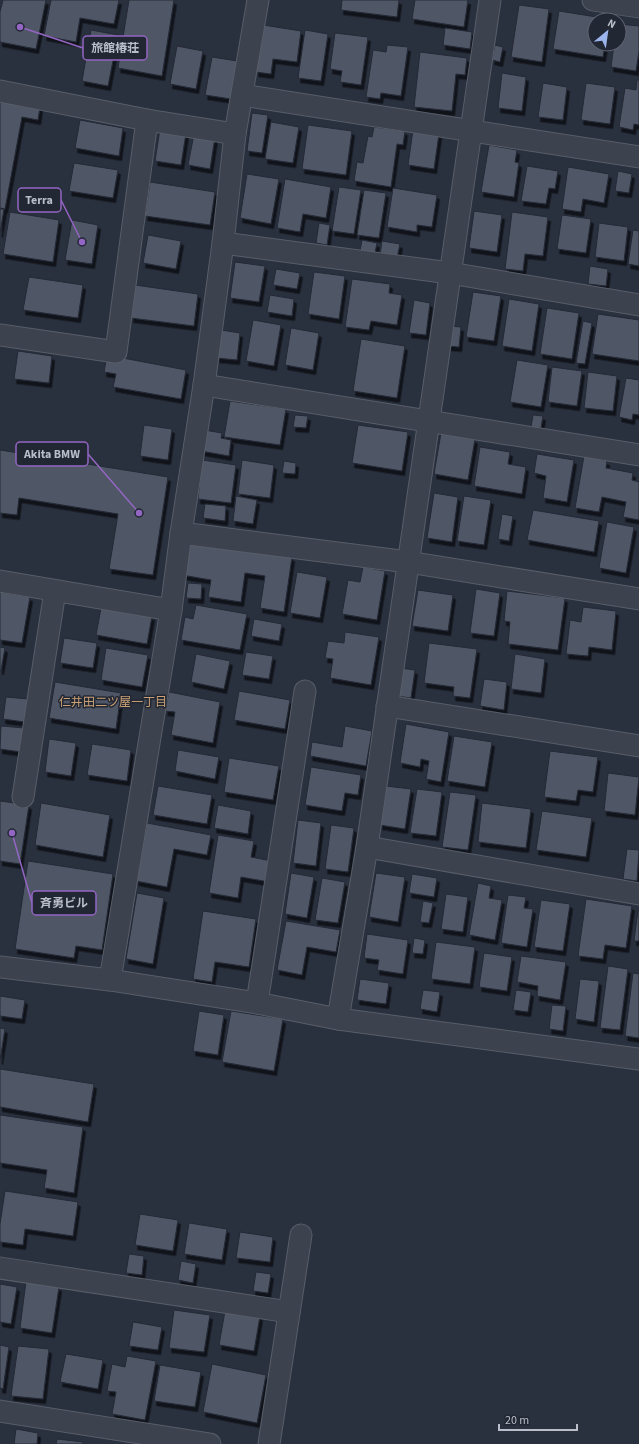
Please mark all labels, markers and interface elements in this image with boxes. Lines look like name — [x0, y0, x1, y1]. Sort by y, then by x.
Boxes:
north arrow — [587, 12, 627, 52]
text: N — [605, 15, 618, 32]
callout: 旅館椿荘 — [83, 36, 147, 60]
text: 旅館椿荘 — [91, 40, 139, 57]
callout: Terra — [18, 188, 61, 212]
text: Terra — [25, 192, 53, 209]
callout: Akita BMW — [16, 442, 88, 466]
text: Akita BMW — [23, 446, 80, 463]
district label: 仁井田二ツ屋一丁目 — [59, 694, 167, 711]
callout: 斉勇ビル — [32, 891, 96, 915]
text: 斉勇ビル — [40, 895, 88, 912]
scale bar — [499, 1406, 577, 1432]
text: 20 m — [505, 1412, 529, 1429]

